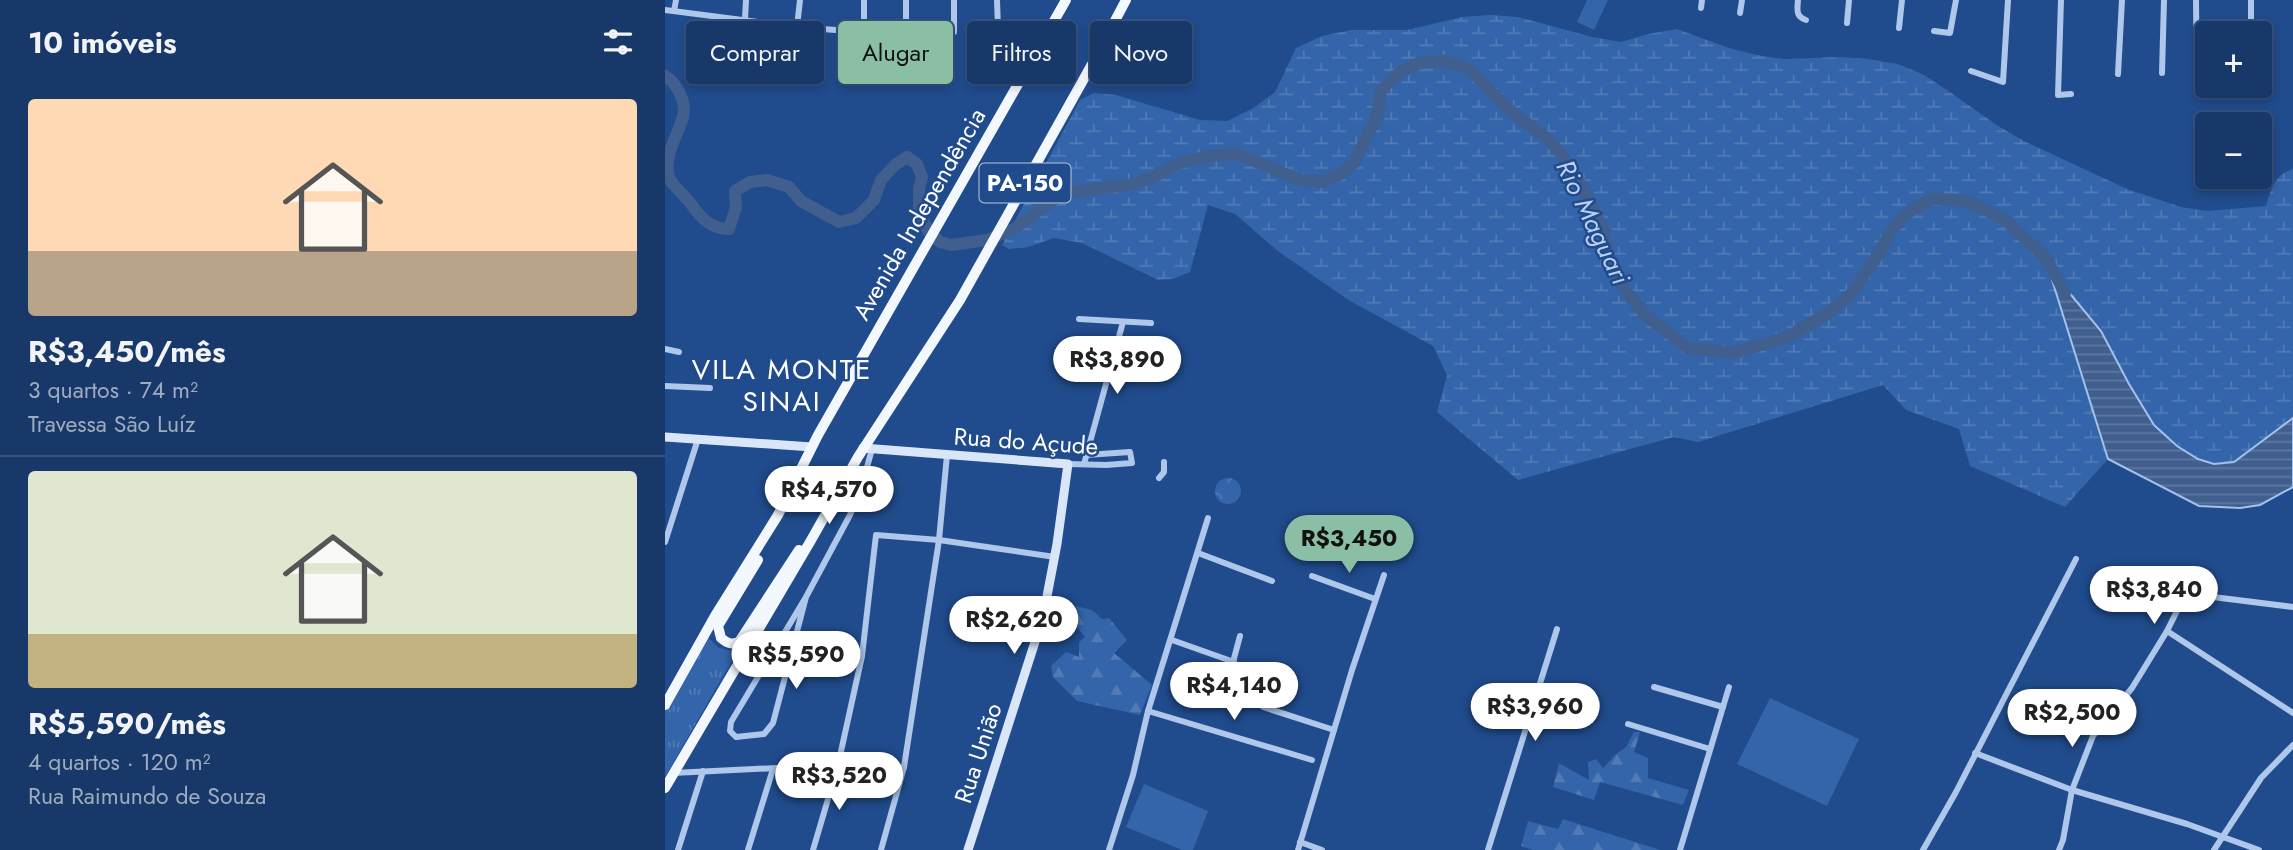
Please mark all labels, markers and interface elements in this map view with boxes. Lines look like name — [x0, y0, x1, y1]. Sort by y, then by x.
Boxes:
text: 10 imóveis — [28, 21, 177, 64]
chip: Comprar — [686, 21, 824, 84]
chip: Alugar — [838, 21, 953, 84]
chip: Filtros — [967, 21, 1076, 84]
chip: Novo — [1090, 21, 1192, 84]
map controls — [2195, 21, 2272, 189]
button: + — [2195, 21, 2272, 98]
icon: filters — [599, 23, 637, 61]
street label: Avenida Independência — [844, 102, 994, 326]
button: − — [2195, 112, 2272, 189]
icon: home — [270, 144, 396, 270]
water label: Rio Maguari — [1546, 153, 1640, 291]
road number: PA-150 — [979, 164, 1071, 202]
text: R$3,450/mês — [28, 330, 226, 373]
pin: R$3,890 — [1052, 336, 1182, 396]
text: R$3,890 — [1069, 342, 1165, 376]
district label: VILA MONTE SINAI — [692, 349, 872, 422]
text: 3 quartos · 74 m² — [28, 373, 198, 407]
text: Travessa São Luíz — [28, 407, 196, 441]
street label: Rua do Açude — [953, 418, 1099, 464]
pin: R$4,570 — [764, 466, 894, 526]
text: R$4,570 — [781, 472, 877, 506]
icon: home — [270, 516, 396, 642]
pin: R$3,450 — [1284, 516, 1414, 575]
text: R$3,450 — [1301, 521, 1397, 555]
pin: R$3,840 — [2089, 566, 2219, 626]
text: R$3,840 — [2106, 572, 2202, 606]
pin: R$2,620 — [949, 596, 1079, 656]
text: R$2,620 — [965, 602, 1063, 636]
pin: R$5,590 — [731, 632, 861, 691]
text: R$5,590 — [748, 637, 844, 671]
pin: R$4,140 — [1169, 662, 1299, 722]
text: R$4,140 — [1186, 668, 1282, 702]
pin: R$3,960 — [1470, 684, 1600, 743]
text: R$3,960 — [1487, 689, 1583, 723]
pin: R$2,500 — [2007, 690, 2137, 749]
text: R$2,500 — [2023, 695, 2121, 729]
street label: Rua União — [945, 698, 1011, 808]
text: R$5,590/mês — [28, 702, 226, 745]
text: 4 quartos · 120 m² — [28, 745, 211, 779]
pin: R$3,520 — [774, 752, 904, 812]
text: R$3,520 — [791, 758, 887, 792]
text: Rua Raimundo de Souza — [28, 779, 266, 813]

